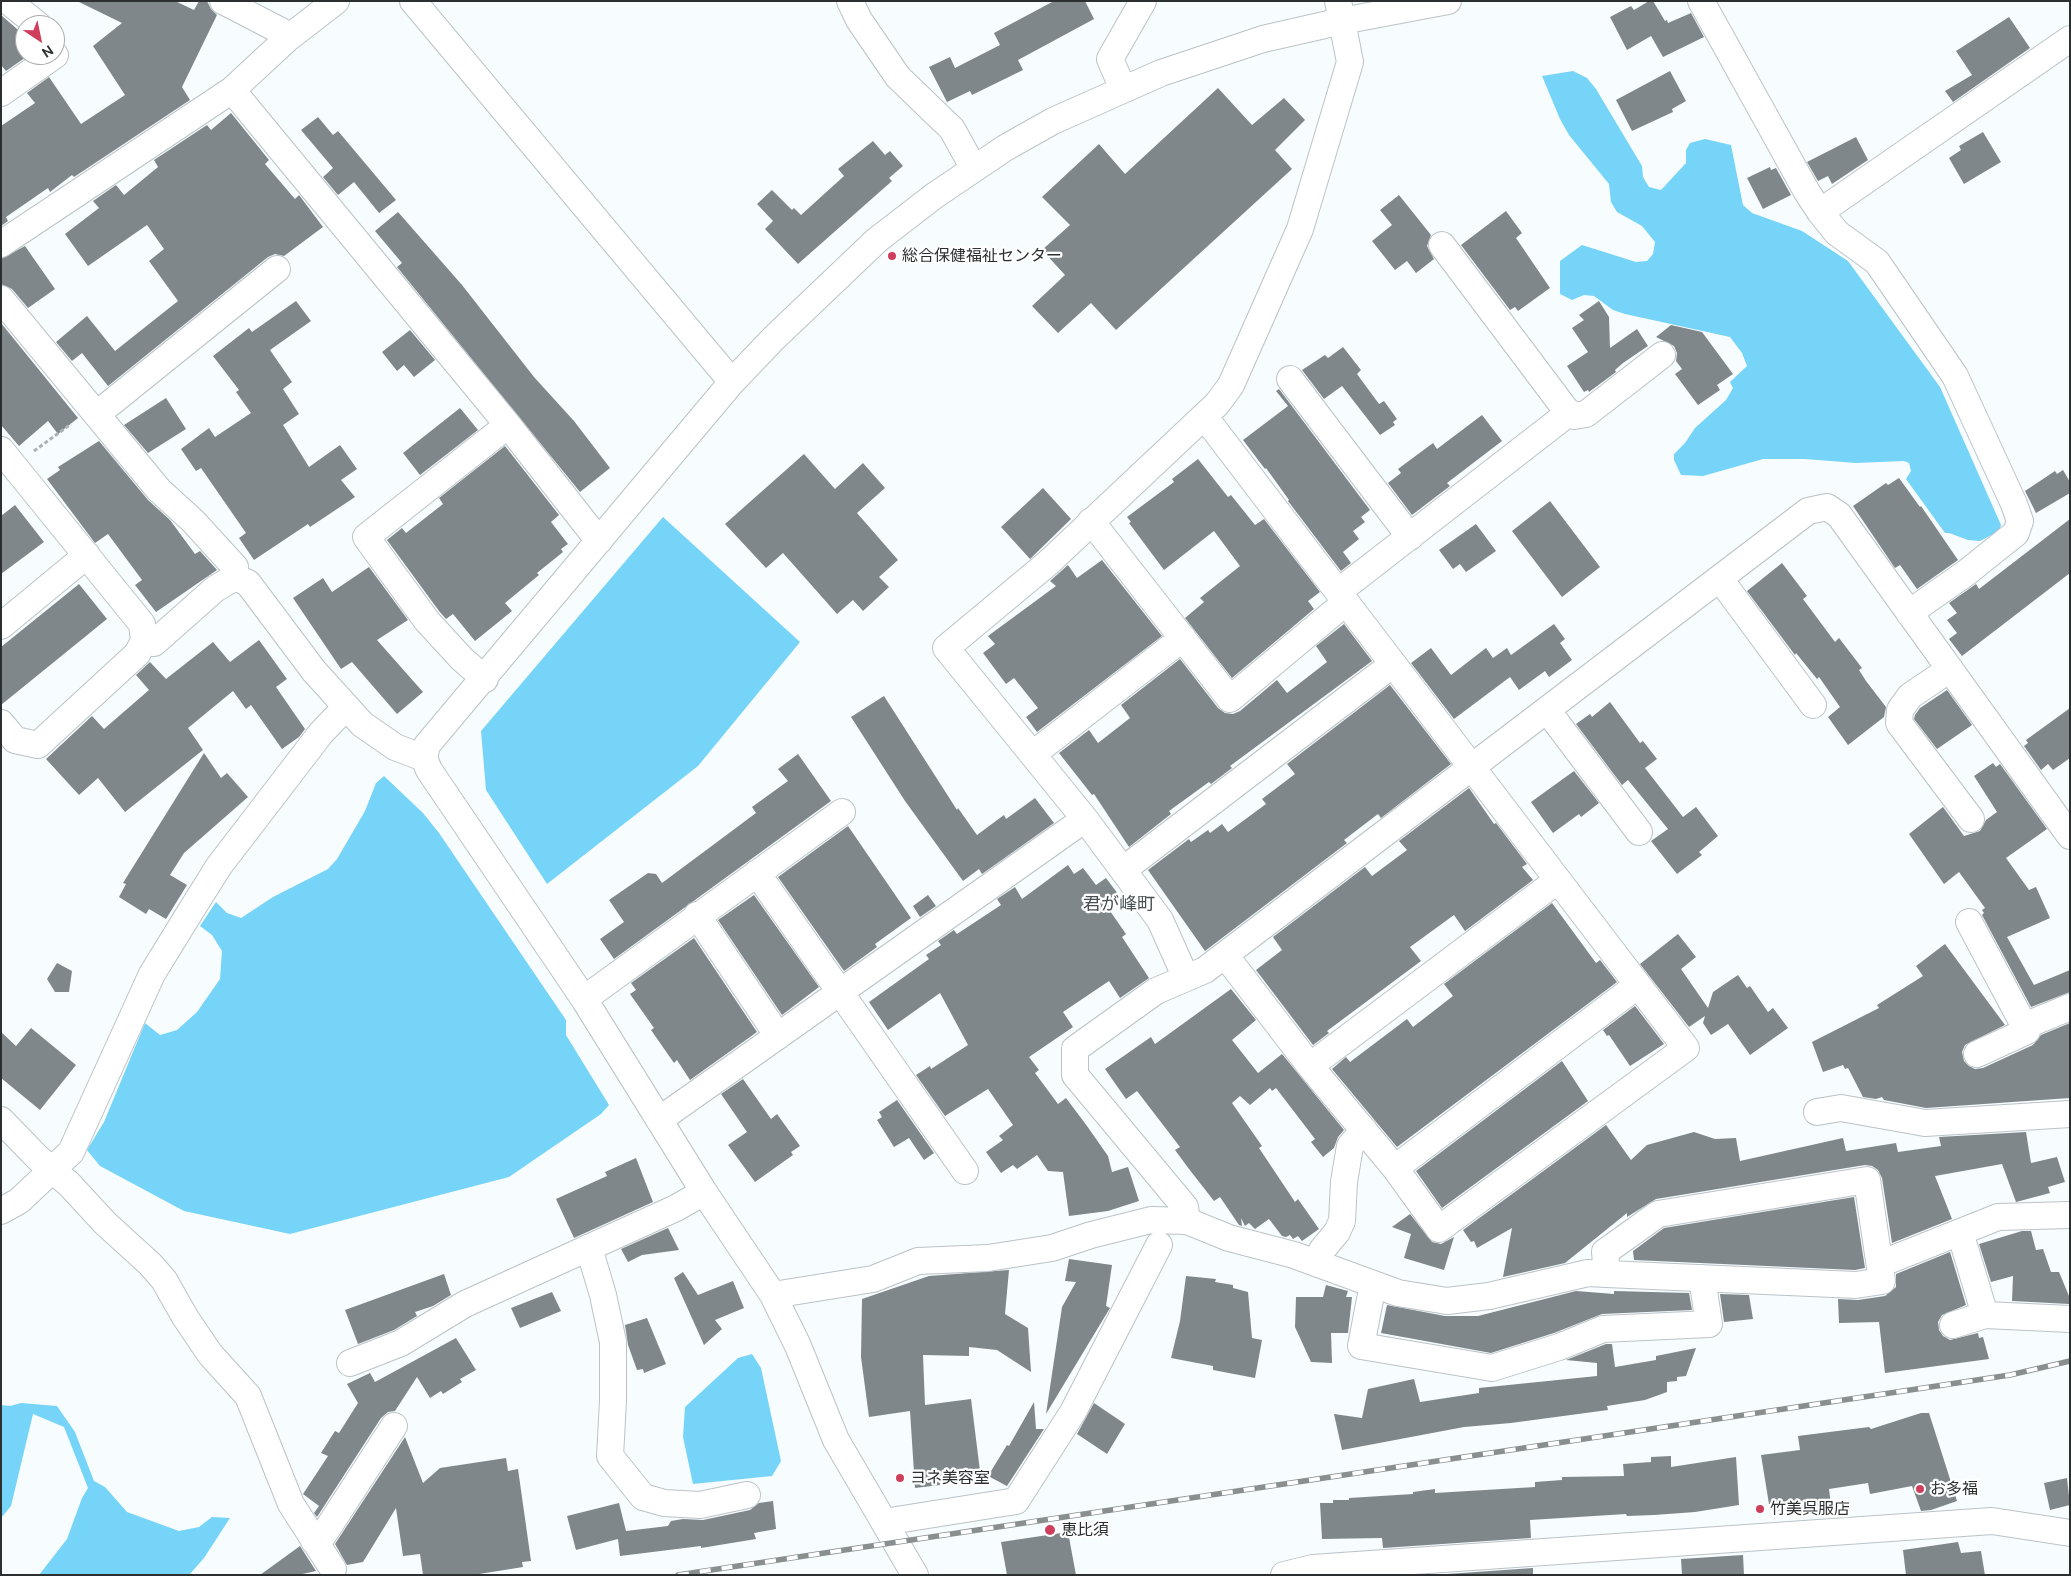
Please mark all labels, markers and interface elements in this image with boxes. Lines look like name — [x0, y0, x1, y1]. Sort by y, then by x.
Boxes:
north arrow — [15, 15, 65, 65]
text: N — [39, 42, 57, 61]
place label: 総合保健福祉センター — [902, 246, 1062, 266]
marker: 総合保健福祉センター — [886, 250, 898, 262]
district label: 君が峰町 — [1083, 893, 1155, 915]
place label: ヨネ美容室 — [910, 1468, 990, 1488]
marker: ヨネ美容室 — [894, 1472, 906, 1484]
place label: お多福 — [1930, 1479, 1978, 1499]
marker: お多福 — [1914, 1483, 1926, 1495]
place label: 竹美呉服店 — [1770, 1499, 1850, 1519]
marker: 竹美呉服店 — [1754, 1503, 1766, 1515]
place label: 恵比須 — [1061, 1520, 1109, 1540]
marker: 恵比須 — [1043, 1523, 1057, 1537]

